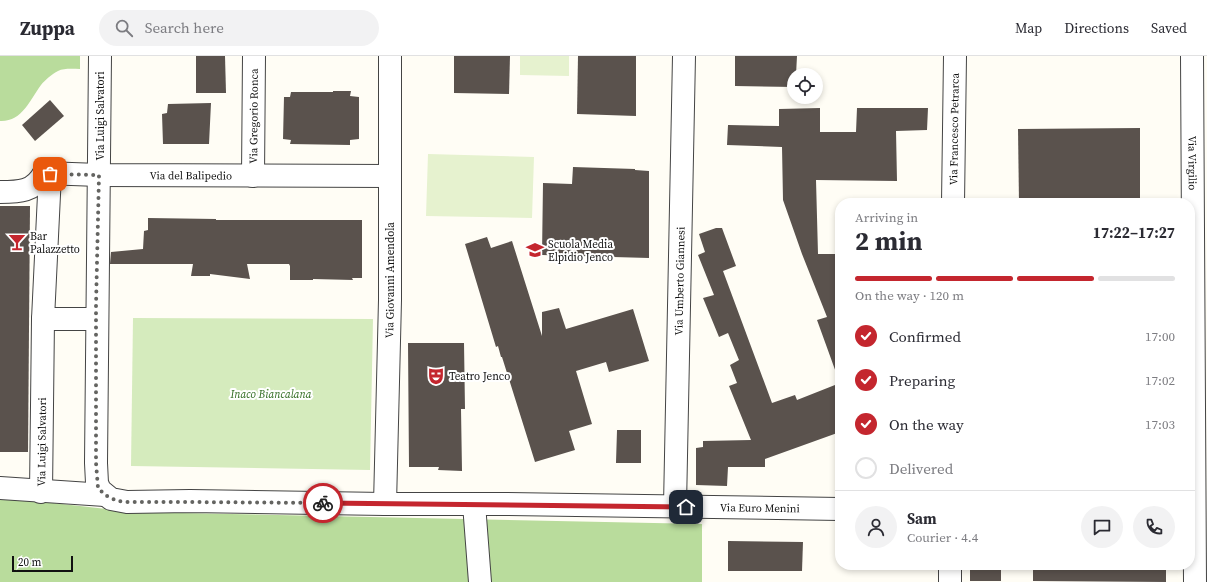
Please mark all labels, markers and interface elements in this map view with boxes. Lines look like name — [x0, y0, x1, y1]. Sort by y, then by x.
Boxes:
search box — [99, 10, 379, 46]
text: Zuppa — [20, 15, 75, 41]
icon: search — [113, 17, 135, 39]
text: Search here — [145, 17, 224, 38]
text: Map — [1015, 18, 1042, 38]
text: Directions — [1064, 18, 1129, 38]
text: Saved — [1151, 18, 1187, 38]
street label: Via Gregorio Ronca — [246, 68, 262, 164]
map controls — [787, 68, 823, 104]
button: locate — [787, 68, 823, 104]
street label: Via Luigi Salvatori — [93, 72, 108, 160]
street label: Via Francesco Petrarca — [946, 72, 963, 185]
street label: Via Virgilio — [1184, 136, 1200, 190]
pin — [33, 157, 67, 191]
icon: bag — [39, 163, 61, 185]
street label: Via del Balipedio — [149, 168, 232, 183]
text: Arriving in — [855, 209, 918, 226]
street label: Via Giovanni Amendola — [382, 222, 398, 338]
text: 17:22–17:27 — [1093, 222, 1175, 243]
text: 2 min — [855, 223, 922, 259]
street label: Via Umberto Giannesi — [671, 227, 689, 335]
place label: Bar Palazzetto — [30, 229, 80, 257]
bar icon: Bar Palazzetto — [7, 232, 27, 252]
place label: Scuola Media Elpidio Jenco — [548, 237, 613, 265]
school or university icon: Scuola Media Elpidio Jenco — [525, 240, 545, 260]
text: On the way · 120 m — [855, 287, 964, 304]
icon: check — [855, 325, 877, 347]
text: Confirmed — [889, 326, 961, 347]
text: 17:00 — [1145, 328, 1175, 345]
theatre icon: Teatro Jenco — [426, 366, 446, 386]
place label: Teatro Jenco — [449, 369, 510, 384]
icon: check — [855, 369, 877, 391]
text: Preparing — [889, 370, 955, 391]
text: 17:02 — [1145, 372, 1175, 389]
park label: Inaco Biancalana — [230, 387, 312, 402]
street label: Via Luigi Salvatori — [34, 397, 50, 487]
icon: check — [855, 413, 877, 435]
text: On the way — [889, 414, 964, 435]
text: 17:03 — [1145, 416, 1175, 433]
text: Delivered — [889, 458, 953, 479]
courier — [303, 483, 343, 523]
pin — [669, 490, 703, 524]
icon: bike — [312, 492, 334, 514]
icon: home — [675, 496, 697, 518]
street label: Via Euro Menini — [720, 500, 800, 516]
button: person — [855, 506, 897, 548]
button: chat — [1081, 506, 1123, 548]
button: phone — [1133, 506, 1175, 548]
text: Sam — [907, 508, 937, 529]
text: Courier · 4.4 — [907, 529, 978, 546]
scale bar — [12, 554, 73, 573]
text: 20 m — [18, 555, 41, 570]

